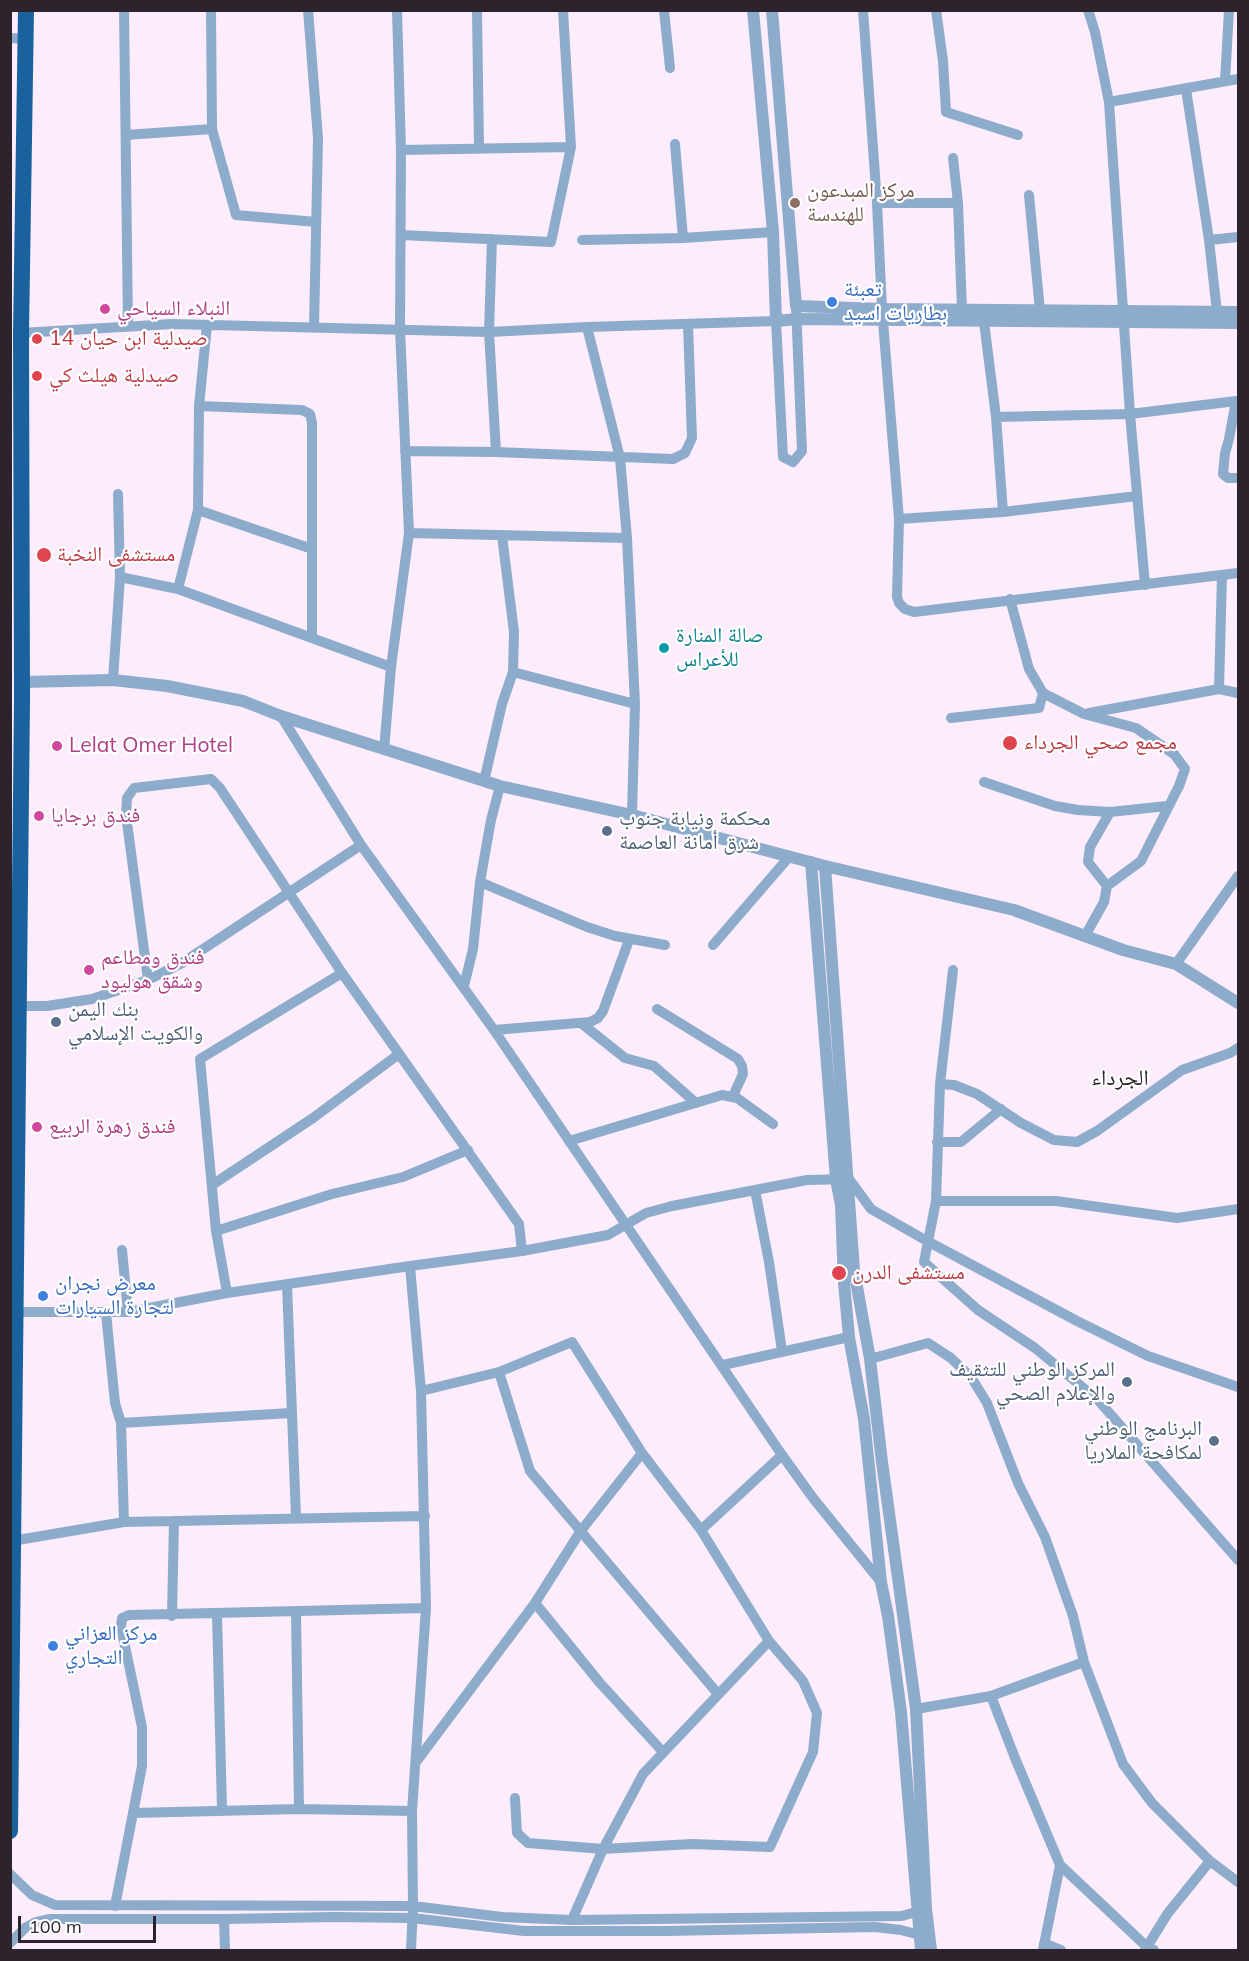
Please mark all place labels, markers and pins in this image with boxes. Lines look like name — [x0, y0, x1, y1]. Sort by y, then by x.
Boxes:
place label: مركز المبدعون للهندسة — [807, 178, 915, 228]
marker: مركز المبدعون للهندسة — [788, 196, 802, 210]
place label: تعبئة بطاريات اسيد — [844, 277, 947, 327]
marker: تعبئة بطاريات اسيد — [825, 295, 839, 309]
place label: النبلاء السياحي — [117, 296, 230, 322]
marker: النبلاء السياحي — [98, 302, 112, 316]
place label: صيدلية ابن حيان 14 — [49, 326, 208, 352]
marker: صيدلية ابن حيان 14 — [30, 332, 44, 346]
place label: صيدلية هيلث كي — [49, 363, 179, 389]
marker: صيدلية هيلث كي — [30, 369, 44, 383]
place label: مستشفى النخبة — [57, 542, 175, 568]
marker: مستشفى النخبة — [35, 546, 53, 564]
place label: صالة المنارة للأعراس — [676, 623, 763, 673]
marker: صالة المنارة للأعراس — [657, 641, 671, 655]
place label: مجمع صحي الجرداء — [1024, 730, 1177, 756]
place label: Lelat Omer Hotel — [69, 733, 233, 759]
marker: مجمع صحي الجرداء — [1001, 734, 1019, 752]
marker: Lelat Omer Hotel — [50, 739, 64, 753]
place label: فندق برجايا — [51, 803, 140, 829]
place label: محكمة ونيابة جنوب شرق أمانة العاصمة — [619, 806, 771, 856]
marker: فندق برجايا — [32, 809, 46, 823]
marker: محكمة ونيابة جنوب شرق أمانة العاصمة — [600, 824, 614, 838]
place label: فندق ومطاعم وشقق هوليود — [101, 945, 205, 995]
marker: فندق ومطاعم وشقق هوليود — [82, 963, 96, 977]
place label: بنك اليمن والكويت الإسلامي — [68, 997, 203, 1047]
marker: بنك اليمن والكويت الإسلامي — [49, 1015, 63, 1029]
place label: فندق زهرة الربيع — [49, 1114, 176, 1140]
marker: فندق زهرة الربيع — [30, 1120, 44, 1134]
place label: مستشفى الدرن — [852, 1260, 965, 1286]
marker: مستشفى الدرن — [830, 1264, 848, 1282]
place label: معرض نجران لتجارة السيارات — [55, 1271, 174, 1321]
marker: معرض نجران لتجارة السيارات — [36, 1289, 50, 1303]
place label: المركز الوطني للتثقيف والإعلام الصحي — [949, 1357, 1115, 1407]
marker: المركز الوطني للتثقيف والإعلام الصحي — [1120, 1375, 1134, 1389]
place label: البرنامج الوطني لمكافحة الملاريا — [1084, 1416, 1202, 1466]
marker: البرنامج الوطني لمكافحة الملاريا — [1207, 1434, 1221, 1448]
place label: مركز العزاني التجاري — [65, 1621, 158, 1671]
marker: مركز العزاني التجاري — [46, 1639, 60, 1653]

